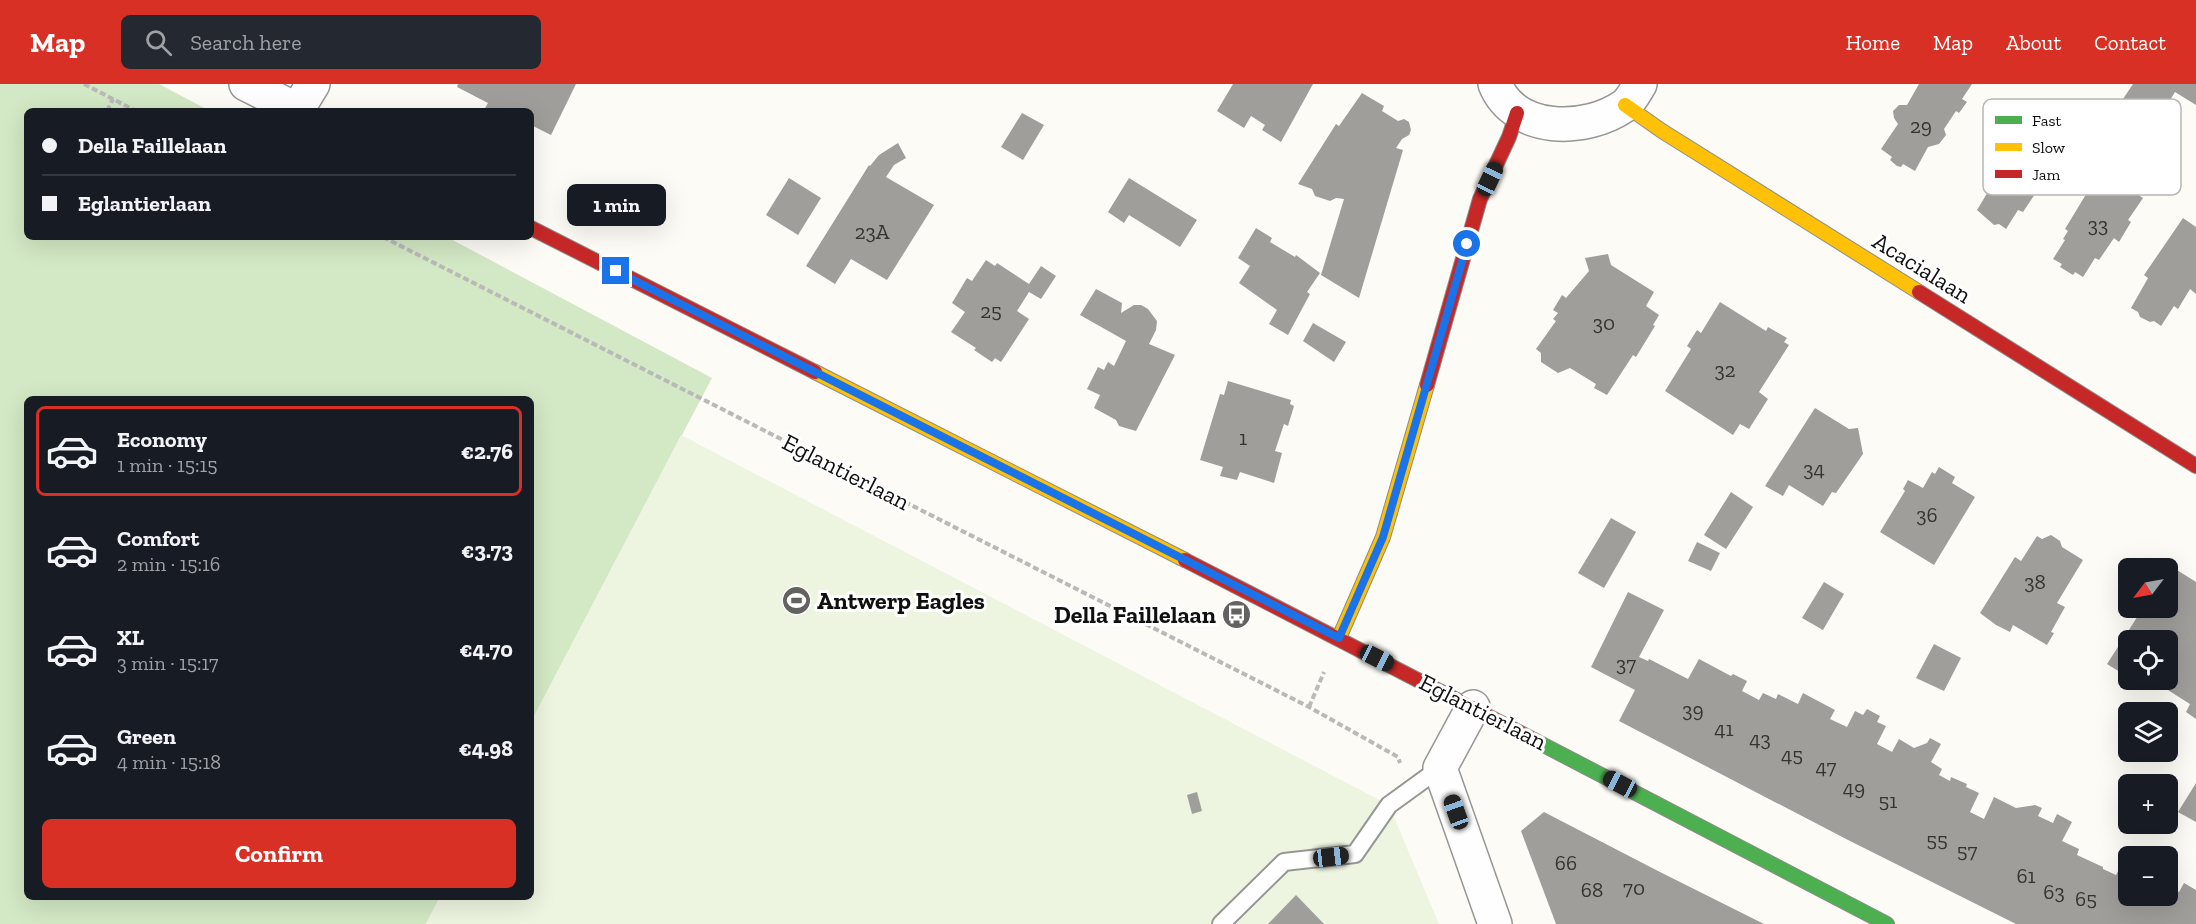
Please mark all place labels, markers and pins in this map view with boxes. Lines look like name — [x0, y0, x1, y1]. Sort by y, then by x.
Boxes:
sports icon: Antwerp Eagles — [780, 585, 812, 617]
place label: Antwerp Eagles — [817, 586, 985, 615]
bus stop icon: Della Faillelaan — [1221, 599, 1253, 631]
place label: Della Faillelaan — [1054, 600, 1216, 629]

